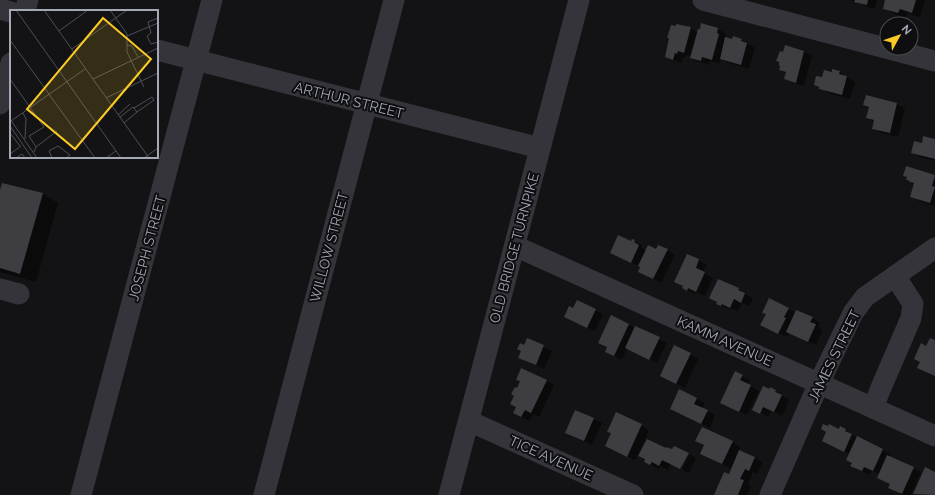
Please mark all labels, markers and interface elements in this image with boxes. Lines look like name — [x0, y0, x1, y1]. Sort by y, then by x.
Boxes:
inset map — [10, 10, 158, 158]
north arrow — [879, 16, 919, 56]
text: N — [899, 22, 914, 37]
street label: ARTHUR STREET — [293, 79, 406, 121]
street label: OLD BRIDGE TURNPIKE — [486, 171, 542, 325]
street label: WILLOW STREET — [307, 190, 352, 304]
street label: JOSEPH STREET — [125, 193, 169, 303]
street label: JAMES STREET — [805, 307, 863, 405]
street label: KAMM AVENUE — [675, 313, 775, 369]
street label: TICE AVENUE — [507, 432, 595, 484]

